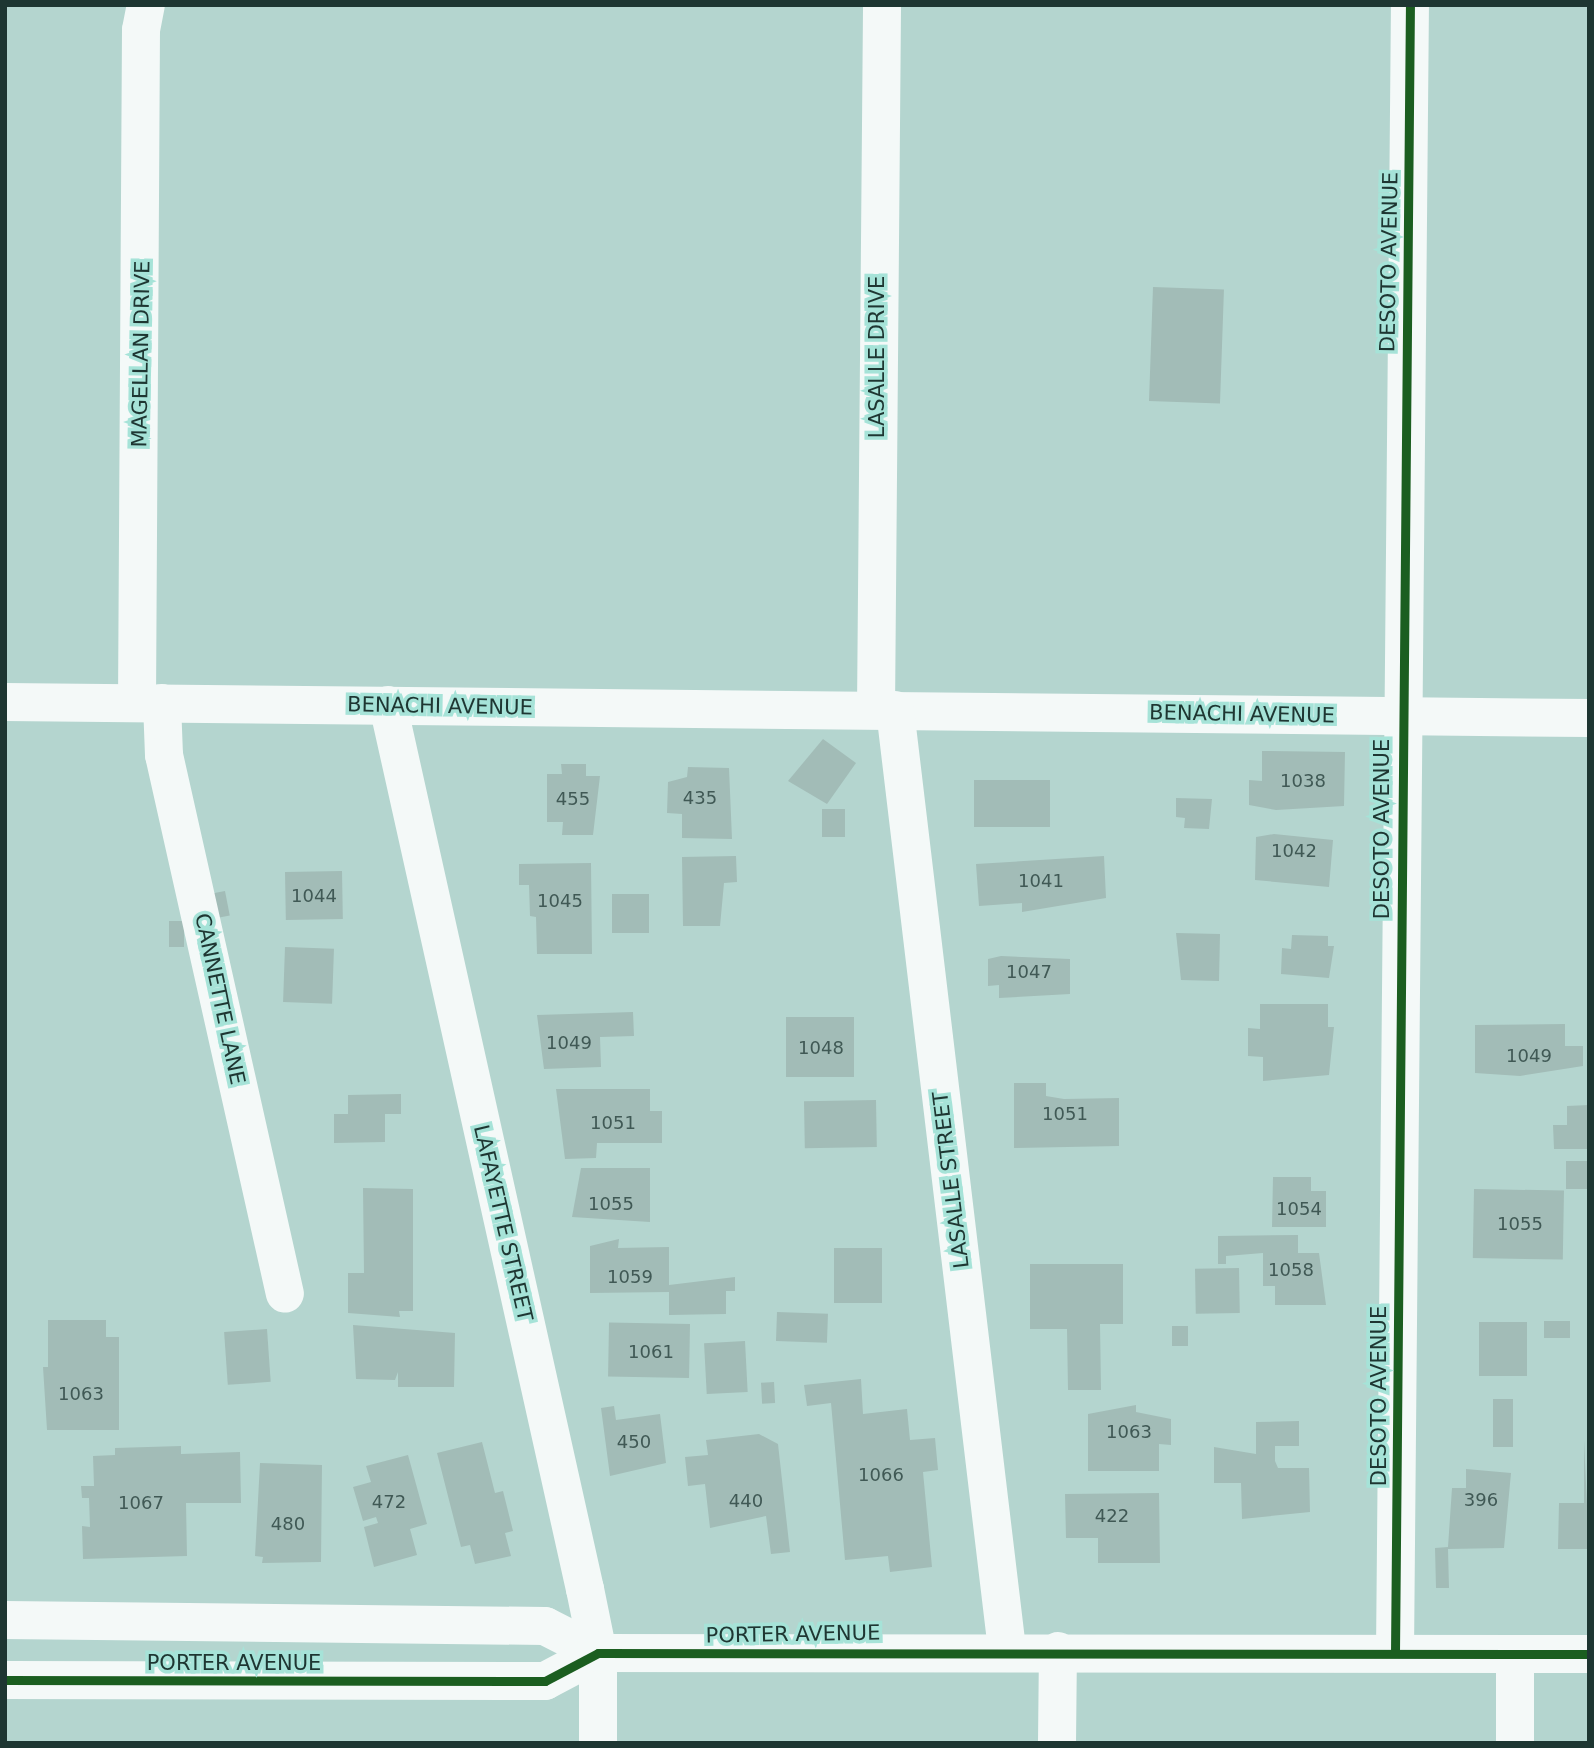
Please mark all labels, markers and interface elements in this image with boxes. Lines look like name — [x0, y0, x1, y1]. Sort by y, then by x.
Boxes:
street label: DESOTO AVENUE — [1375, 172, 1403, 352]
street label: MAGELLAN DRIVE — [127, 260, 155, 448]
street label: LASALLE DRIVE — [864, 276, 890, 438]
street label: BENACHI AVENUE — [347, 692, 533, 720]
street label: BENACHI AVENUE — [1149, 700, 1335, 728]
street label: DESOTO AVENUE — [1369, 739, 1395, 919]
house number: 1038 — [1280, 770, 1326, 792]
house number: 435 — [683, 787, 717, 809]
house number: 455 — [556, 788, 590, 810]
house number: 1042 — [1271, 840, 1317, 862]
house number: 1041 — [1018, 870, 1064, 892]
house number: 1044 — [291, 885, 337, 907]
house number: 1045 — [537, 890, 583, 912]
street label: CANNETTE LANE — [190, 911, 250, 1087]
house number: 1047 — [1006, 961, 1052, 983]
house number: 1049 — [546, 1032, 592, 1054]
house number: 1048 — [798, 1037, 844, 1059]
house number: 1049 — [1506, 1045, 1552, 1067]
street label: LASALLE STREET — [928, 1090, 974, 1270]
house number: 1051 — [1042, 1103, 1088, 1125]
house number: 1051 — [590, 1112, 636, 1134]
street label: LAFAYETTE STREET — [468, 1122, 538, 1324]
house number: 1055 — [588, 1193, 634, 1215]
house number: 1054 — [1276, 1198, 1322, 1220]
house number: 1055 — [1497, 1213, 1543, 1235]
house number: 1058 — [1268, 1259, 1314, 1281]
house number: 1059 — [607, 1266, 653, 1288]
street label: DESOTO AVENUE — [1366, 1306, 1392, 1486]
house number: 1061 — [628, 1341, 674, 1363]
house number: 1063 — [58, 1383, 104, 1405]
house number: 1063 — [1106, 1421, 1152, 1443]
house number: 450 — [617, 1431, 651, 1453]
house number: 1066 — [858, 1464, 904, 1486]
house number: 396 — [1464, 1489, 1498, 1511]
house number: 440 — [729, 1490, 763, 1512]
house number: 472 — [372, 1491, 406, 1513]
house number: 1067 — [118, 1492, 164, 1514]
house number: 422 — [1095, 1505, 1129, 1527]
house number: 480 — [271, 1513, 305, 1535]
street label: PORTER AVENUE — [705, 1620, 881, 1648]
street label: PORTER AVENUE — [147, 1650, 321, 1676]

